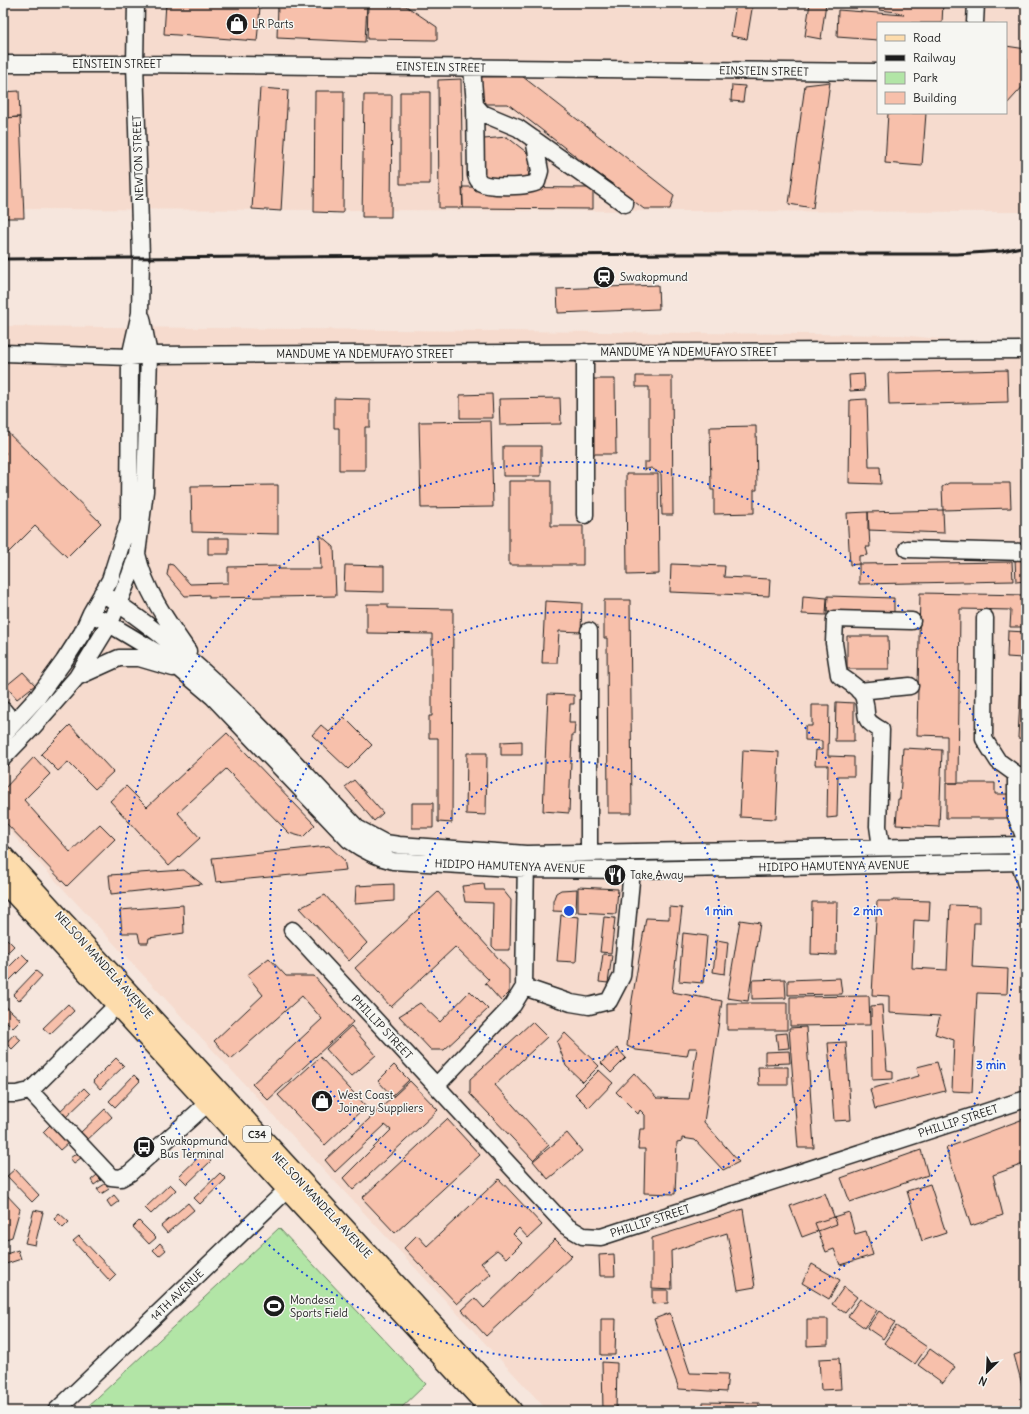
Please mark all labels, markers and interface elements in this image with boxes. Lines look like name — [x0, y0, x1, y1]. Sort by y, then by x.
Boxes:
shop icon: LR Parts — [224, 11, 250, 37]
place label: LR Parts — [252, 17, 293, 31]
legend — [877, 22, 1007, 114]
text: Road — [913, 30, 941, 45]
text: Railway — [913, 50, 956, 65]
street label: EINSTEIN STREET — [72, 57, 162, 71]
street label: EINSTEIN STREET — [396, 59, 486, 75]
street label: EINSTEIN STREET — [719, 63, 809, 79]
text: Park — [913, 70, 938, 85]
text: Building — [913, 90, 957, 105]
street label: NEWTON STREET — [130, 115, 146, 201]
station icon: Swakopmund — [591, 264, 617, 290]
place label: Swakopmund — [620, 270, 688, 284]
street label: MANDUME YA NDEMUFAYO STREET — [600, 345, 778, 359]
street label: MANDUME YA NDEMUFAYO STREET — [276, 347, 454, 361]
street label: HIDIPO HAMUTENYA AVENUE — [434, 856, 586, 876]
street label: HIDIPO HAMUTENYA AVENUE — [758, 858, 910, 874]
restaurant icon: Take Away — [602, 862, 628, 888]
place label: Take Away — [630, 868, 684, 882]
text: 1 min — [705, 903, 733, 918]
text: 2 min — [853, 903, 883, 918]
centre of rings — [562, 904, 576, 918]
street label: NELSON MANDELA AVENUE — [52, 908, 156, 1022]
street label: PHILLIP STREET — [349, 992, 416, 1062]
text: 3 min — [976, 1057, 1006, 1072]
shop icon: West Coast Joinery Suppliers — [309, 1088, 335, 1114]
place label: West Coast Joinery Suppliers — [338, 1088, 423, 1115]
street label: PHILLIP STREET — [916, 1101, 1000, 1140]
road number: C34 — [243, 1126, 271, 1142]
bus stop icon: Swakopmund Bus Terminal — [131, 1134, 157, 1160]
place label: Swakopmund Bus Terminal — [160, 1134, 228, 1161]
street label: NELSON MANDELA AVENUE — [269, 1149, 375, 1261]
street label: PHILLIP STREET — [608, 1201, 692, 1240]
street label: 14TH AVENUE — [148, 1266, 206, 1324]
sports icon: Mondesa Sports Field — [261, 1293, 287, 1319]
place label: Mondesa Sports Field — [290, 1293, 348, 1320]
north arrow — [967, 1352, 1007, 1392]
text: N — [977, 1373, 989, 1389]

